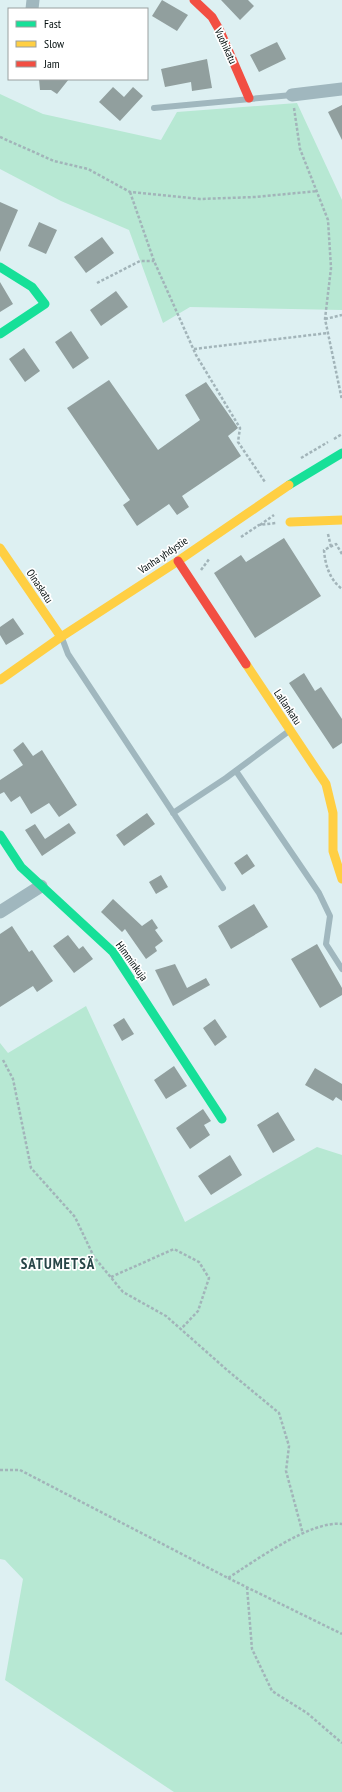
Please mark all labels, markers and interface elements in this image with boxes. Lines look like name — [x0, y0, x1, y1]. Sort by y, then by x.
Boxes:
legend — [8, 8, 148, 80]
text: Fast — [44, 16, 62, 31]
street label: Vuohikatu — [211, 25, 240, 66]
text: Slow — [44, 36, 65, 51]
text: Jam — [43, 56, 60, 71]
street label: Vanha yhdystie — [135, 533, 191, 577]
street label: Oinaskatu — [24, 566, 57, 606]
street label: Lallankatu — [271, 687, 305, 728]
street label: Himminkuja — [113, 938, 151, 984]
district label: SATUMETSÄ — [21, 1254, 95, 1273]

